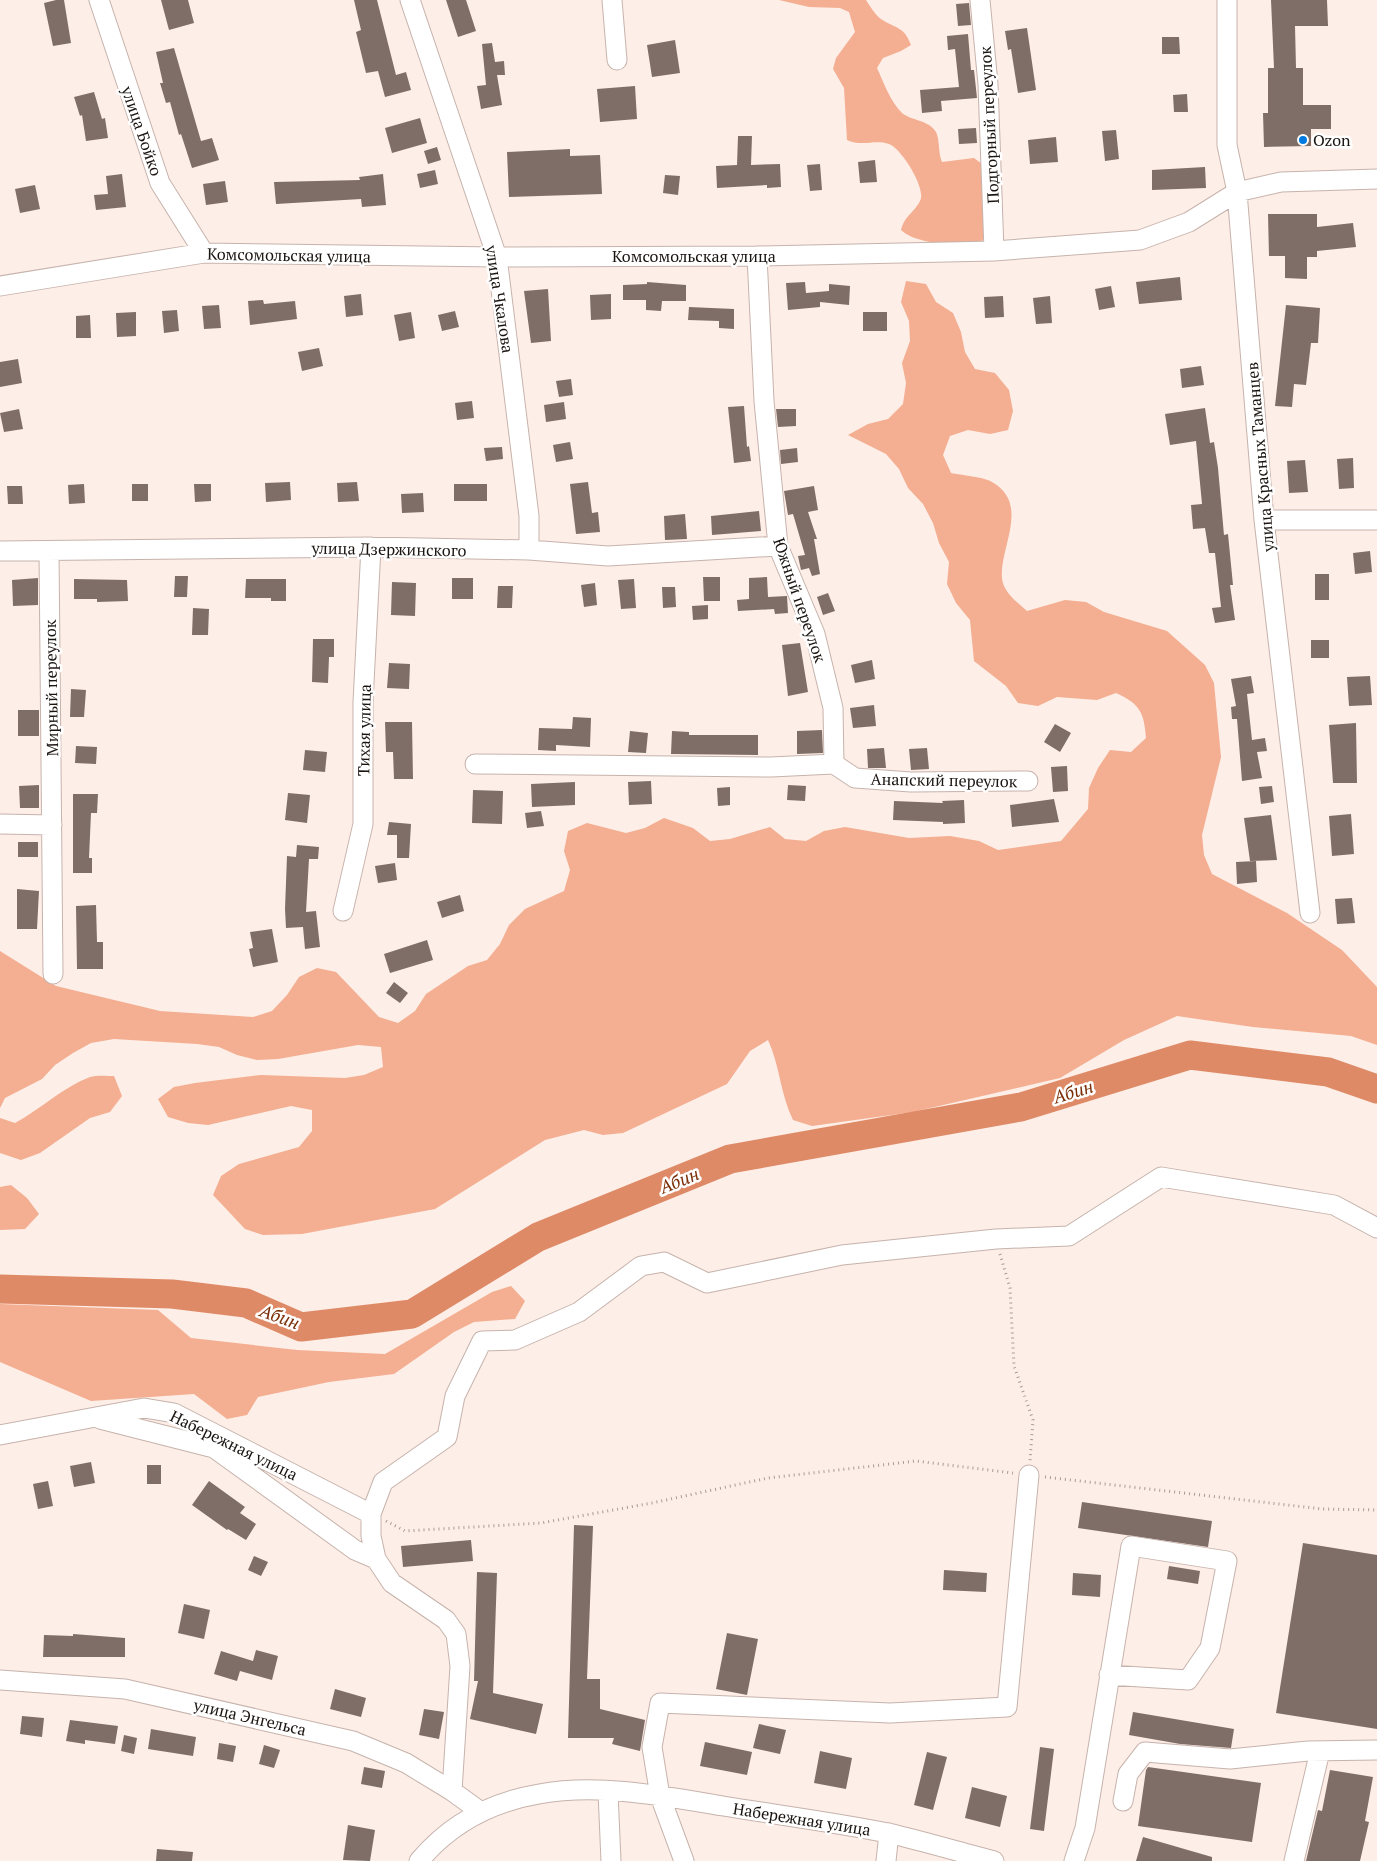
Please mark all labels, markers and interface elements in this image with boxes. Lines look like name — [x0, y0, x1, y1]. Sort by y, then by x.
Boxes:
street label: Подгорный переулок — [974, 45, 1004, 204]
street label: улица Бойко — [116, 82, 168, 179]
place label: Ozon — [1313, 129, 1351, 151]
marker: Ozon — [1297, 134, 1309, 146]
street label: улица Чкалова — [480, 242, 519, 355]
street label: Комсомольская улица — [207, 243, 371, 267]
street label: Комсомольская улица — [612, 245, 776, 267]
street label: улица Красных Таманцев — [1241, 361, 1279, 554]
street label: Южный переулок — [768, 535, 832, 666]
street label: улица Дзержинского — [310, 537, 467, 561]
street label: Мирный переулок — [39, 619, 63, 757]
street label: Тихая улица — [352, 684, 376, 776]
street label: Анапский переулок — [870, 768, 1018, 792]
water label: Абин — [1049, 1074, 1096, 1109]
water label: Абин — [655, 1161, 702, 1199]
water label: Абин — [256, 1297, 303, 1334]
street label: Набережная улица — [167, 1405, 301, 1485]
street label: улица Энгельса — [191, 1693, 308, 1741]
street label: Набережная улица — [732, 1797, 872, 1841]

